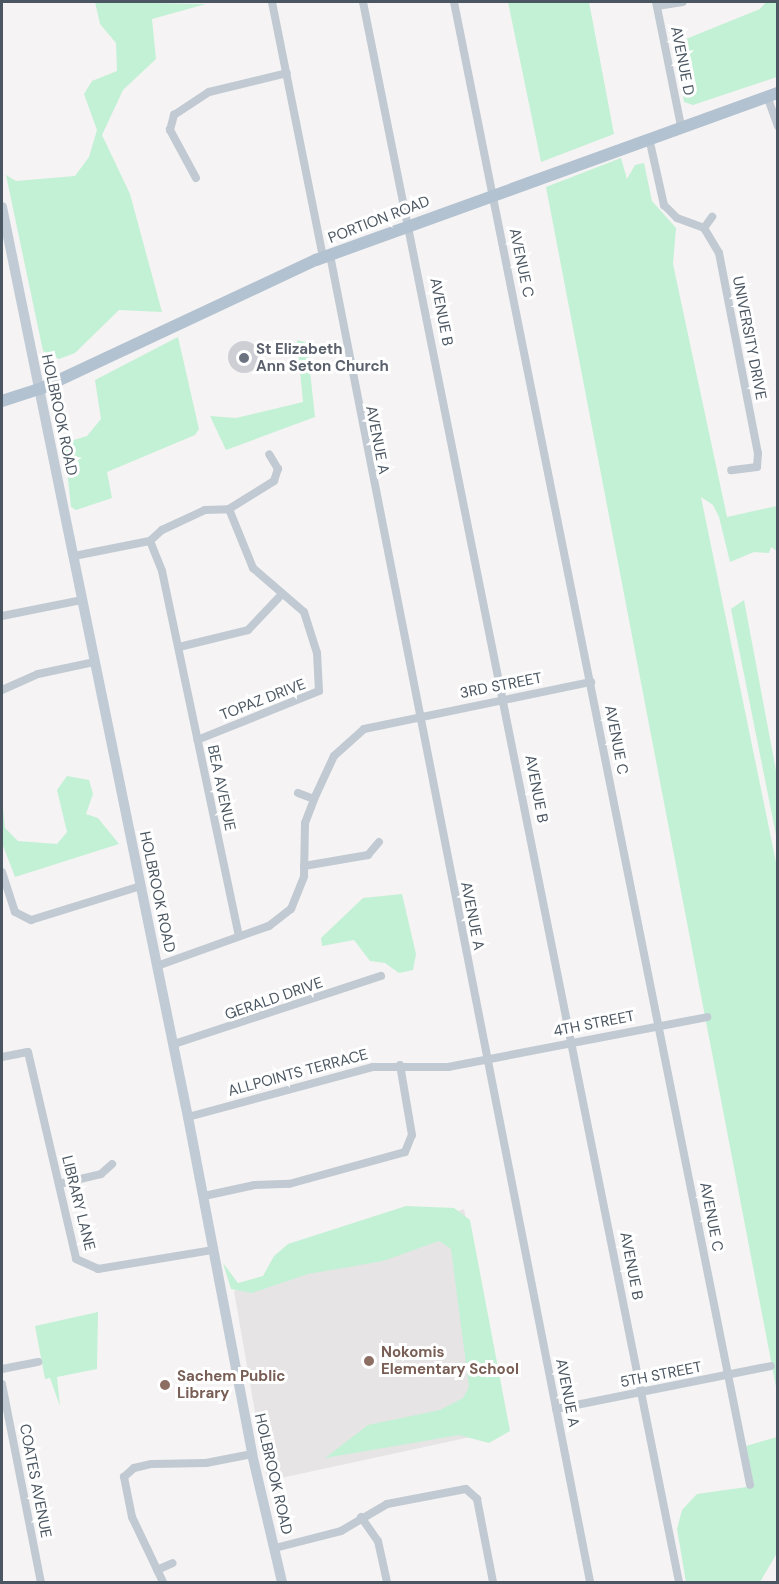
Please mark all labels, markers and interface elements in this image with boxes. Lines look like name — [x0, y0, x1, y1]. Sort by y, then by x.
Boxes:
street label: AVENUE D — [666, 25, 698, 97]
street label: PORTION ROAD — [326, 192, 432, 248]
street label: AVENUE C — [505, 227, 537, 299]
street label: UNIVERSITY DRIVE — [728, 275, 770, 401]
street label: AVENUE B — [426, 277, 456, 347]
place label: St Elizabeth Ann Seton Church — [256, 340, 389, 375]
marker: St Elizabeth Ann Seton Church — [237, 351, 251, 365]
street label: HOLBROOK ROAD — [37, 353, 81, 477]
street label: AVENUE A — [362, 404, 392, 476]
street label: 3RD STREET — [458, 669, 544, 703]
street label: TOPAZ DRIVE — [218, 675, 308, 725]
street label: AVENUE C — [600, 704, 632, 776]
street label: BEA AVENUE — [203, 744, 239, 832]
street label: AVENUE B — [521, 754, 551, 824]
street label: HOLBROOK ROAD — [135, 830, 179, 954]
street label: AVENUE A — [457, 880, 487, 952]
street label: GERALD DRIVE — [223, 974, 325, 1024]
street label: 4TH STREET — [552, 1007, 636, 1041]
street label: ALLPOINTS TERRACE — [226, 1046, 370, 1100]
street label: LIBRARY LANE — [58, 1154, 98, 1252]
street label: AVENUE C — [695, 1181, 727, 1253]
street label: AVENUE B — [616, 1231, 646, 1301]
place label: Nokomis Elementary School — [381, 1343, 519, 1378]
marker: Nokomis Elementary School — [362, 1354, 376, 1368]
street label: AVENUE A — [552, 1357, 582, 1429]
street label: 5TH STREET — [619, 1358, 703, 1392]
place label: Sachem Public Library — [177, 1367, 285, 1402]
marker: Sachem Public Library — [158, 1378, 172, 1392]
street label: HOLBROOK ROAD — [250, 1412, 296, 1536]
street label: COATES AVENUE — [15, 1423, 55, 1539]

